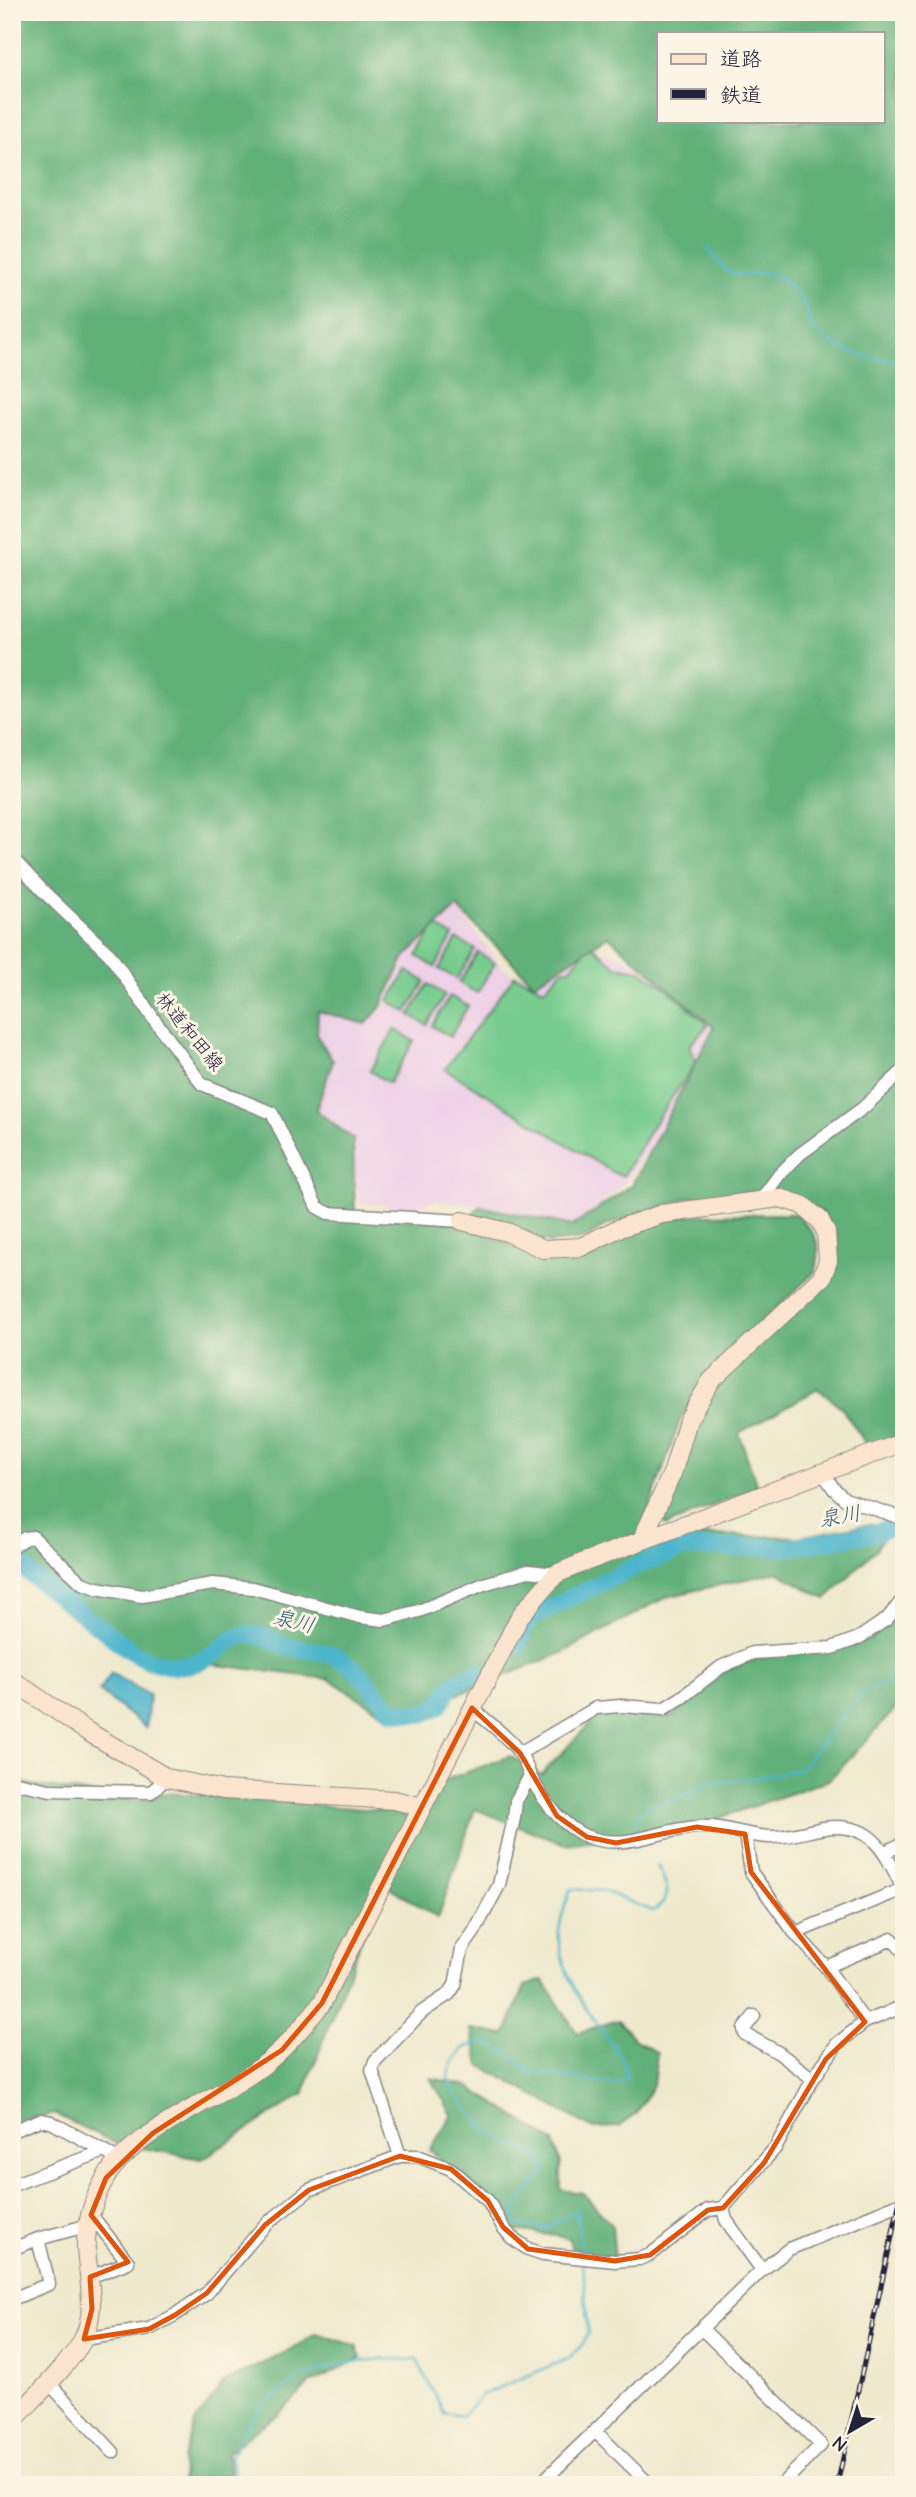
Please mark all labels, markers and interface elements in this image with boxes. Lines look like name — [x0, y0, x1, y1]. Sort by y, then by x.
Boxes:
legend — [657, 32, 884, 122]
text: 道路 — [720, 47, 762, 71]
text: 鉄道 — [720, 83, 762, 107]
street label: 林道和田線 — [151, 988, 228, 1075]
water label: 泉川 — [817, 1501, 863, 1531]
water label: 泉川 — [271, 1604, 317, 1638]
north arrow — [814, 2396, 884, 2466]
text: N — [828, 2431, 852, 2456]

